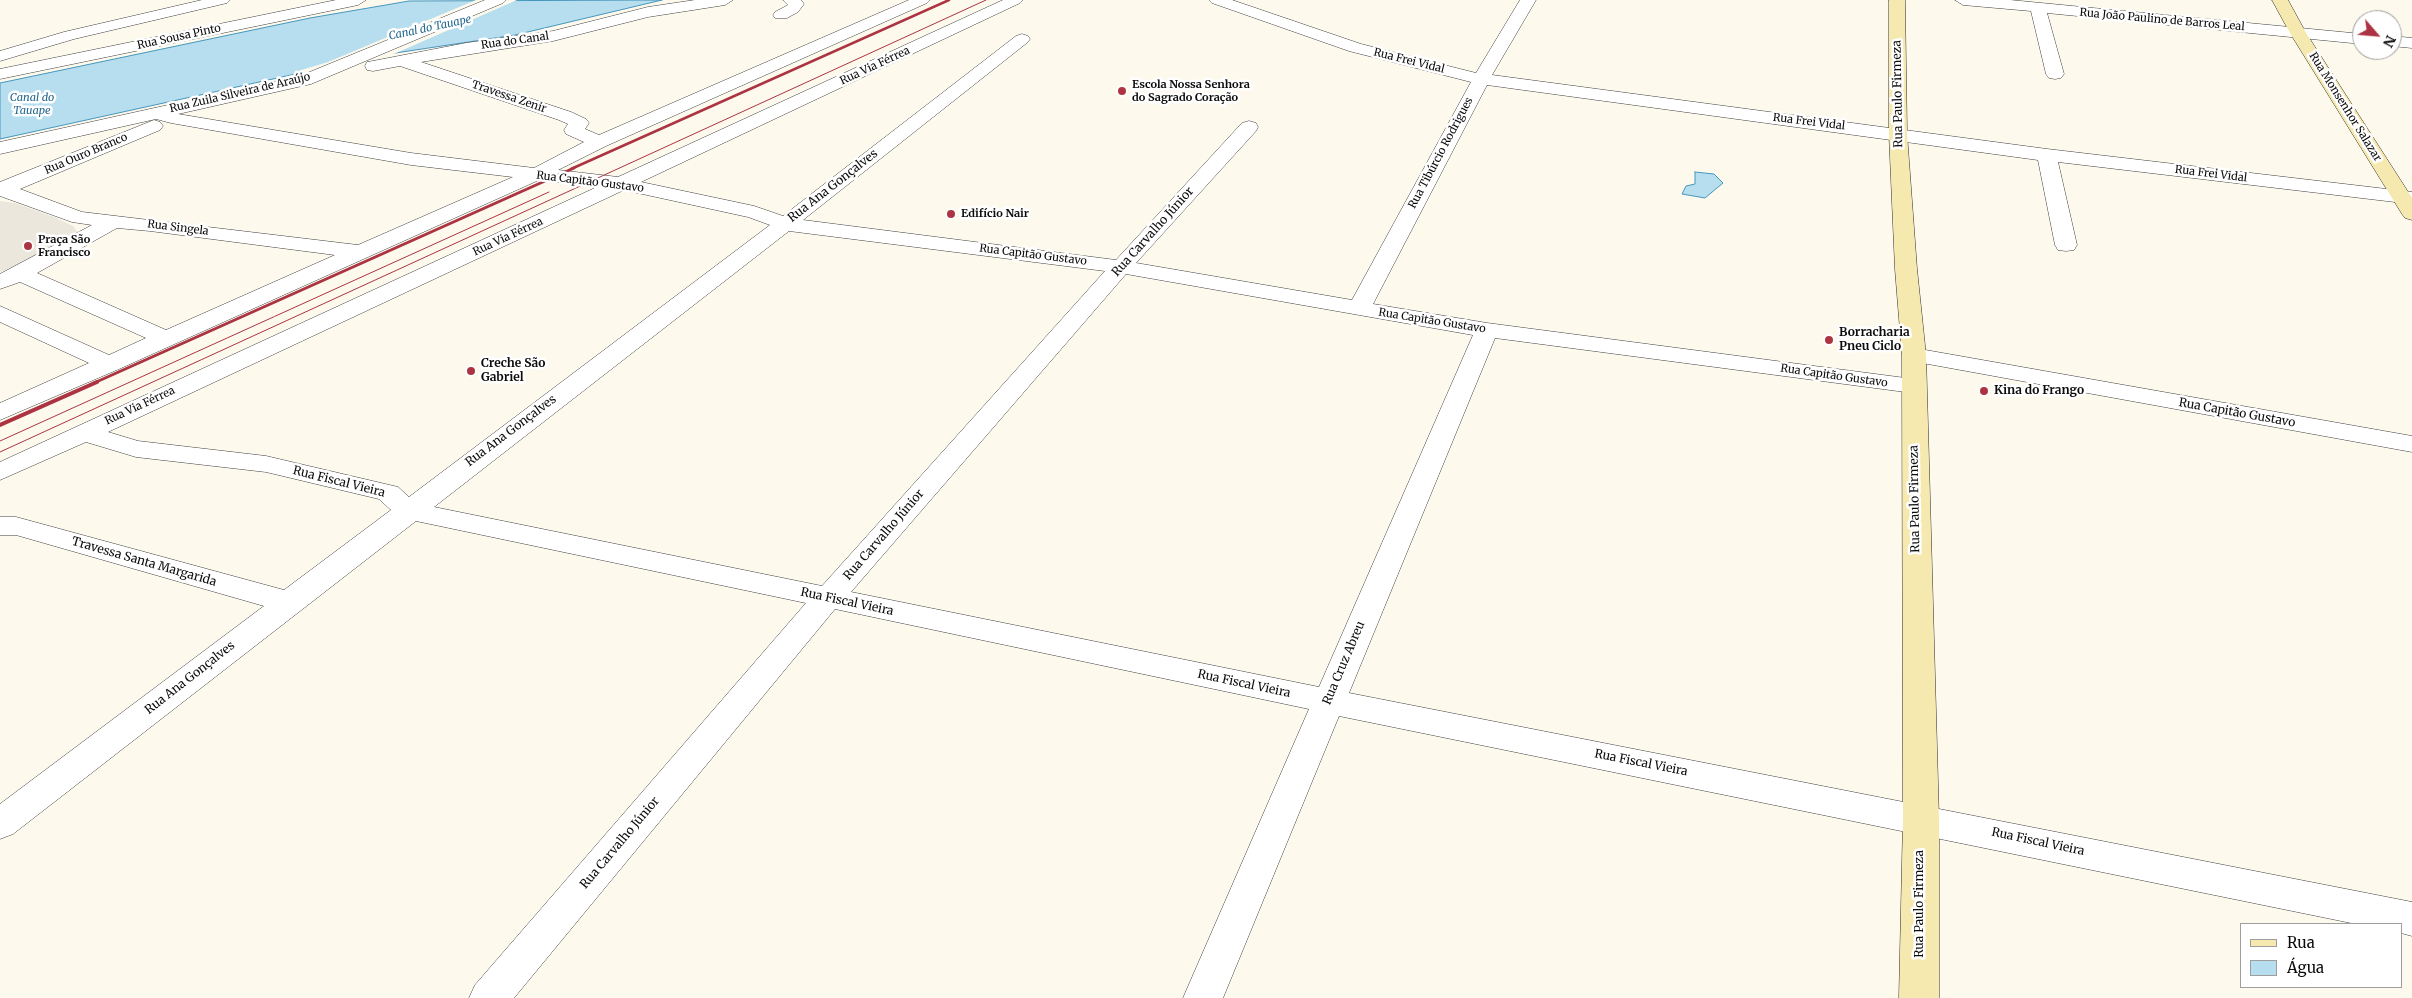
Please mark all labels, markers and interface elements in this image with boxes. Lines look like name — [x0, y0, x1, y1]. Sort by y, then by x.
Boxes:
street label: Rua João Paulino de Barros Leal — [2079, 6, 2245, 34]
north arrow — [2352, 10, 2402, 60]
water label: Canal do Tauape — [387, 13, 473, 43]
street label: Rua Sousa Pinto — [136, 22, 222, 52]
street label: Rua do Canal — [480, 30, 550, 52]
text: N — [2379, 32, 2400, 50]
street label: Rua Paulo Firmeza — [1890, 40, 1906, 148]
street label: Rua Via Férrea — [838, 44, 912, 88]
street label: Rua Frei Vidal — [1372, 46, 1446, 76]
street label: Rua Monsenhor Salazar — [2306, 50, 2384, 164]
street label: Rua Zuila Silveira de Araújo — [168, 70, 312, 116]
street label: Travessa Zenir — [470, 78, 548, 116]
place label: Escola Nossa Senhora do Sagrado Coração — [1132, 78, 1250, 104]
marker: Escola Nossa Senhora do Sagrado Coração — [1116, 85, 1128, 97]
water label: Canal do Tauape — [10, 91, 54, 117]
street label: Rua Tibúrcio Rodrigues — [1406, 95, 1476, 211]
street label: Rua Frei Vidal — [1772, 111, 1846, 133]
street label: Rua Ouro Branco — [43, 131, 129, 177]
street label: Rua Ana Gonçalves — [785, 147, 881, 225]
street label: Rua Frei Vidal — [2174, 163, 2248, 185]
street label: Rua Capitão Gustavo — [535, 169, 645, 195]
street label: Rua Carvalho Júnior — [1109, 184, 1197, 280]
place label: Edifício Nair — [961, 207, 1029, 221]
marker: Edifício Nair — [945, 208, 957, 220]
street label: Rua Via Férrea — [471, 215, 545, 259]
street label: Rua Singela — [147, 218, 209, 238]
place label: Praça São Francisco — [38, 233, 90, 259]
marker: Praça São Francisco — [22, 240, 34, 252]
street label: Rua Capitão Gustavo — [978, 242, 1088, 268]
street label: Rua Capitão Gustavo — [1378, 306, 1486, 336]
place label: Borracharia Pneu Ciclo — [1839, 326, 1910, 354]
marker: Borracharia Pneu Ciclo — [1823, 334, 1835, 346]
place label: Creche São Gabriel — [481, 357, 545, 385]
street label: Rua Capitão Gustavo — [1779, 362, 1889, 390]
marker: Creche São Gabriel — [465, 365, 477, 377]
street label: Rua Via Férrea — [103, 384, 177, 428]
place label: Kina do Frango — [1994, 384, 2084, 398]
marker: Kina do Frango — [1978, 385, 1990, 397]
street label: Rua Ana Gonçalves — [463, 392, 559, 470]
street label: Rua Capitão Gustavo — [2178, 396, 2296, 430]
street label: Rua Paulo Firmeza — [1907, 445, 1923, 553]
street label: Rua Fiscal Vieira — [291, 464, 387, 500]
street label: Rua Carvalho Júnior — [841, 487, 927, 583]
street label: Travessa Santa Margarida — [70, 534, 218, 590]
street label: Rua Fiscal Vieira — [799, 585, 895, 619]
street label: Rua Cruz Abreu — [1320, 619, 1368, 707]
street label: Rua Ana Gonçalves — [142, 639, 238, 717]
street label: Rua Fiscal Vieira — [1196, 667, 1292, 701]
street label: Rua Fiscal Vieira — [1593, 747, 1689, 779]
street label: Rua Carvalho Júnior — [577, 794, 663, 892]
street label: Rua Fiscal Vieira — [1990, 825, 2086, 859]
street label: Rua Paulo Firmeza — [1913, 850, 1927, 958]
legend — [2240, 923, 2402, 988]
text: Rua — [2287, 933, 2315, 952]
text: Água — [2287, 958, 2324, 977]

